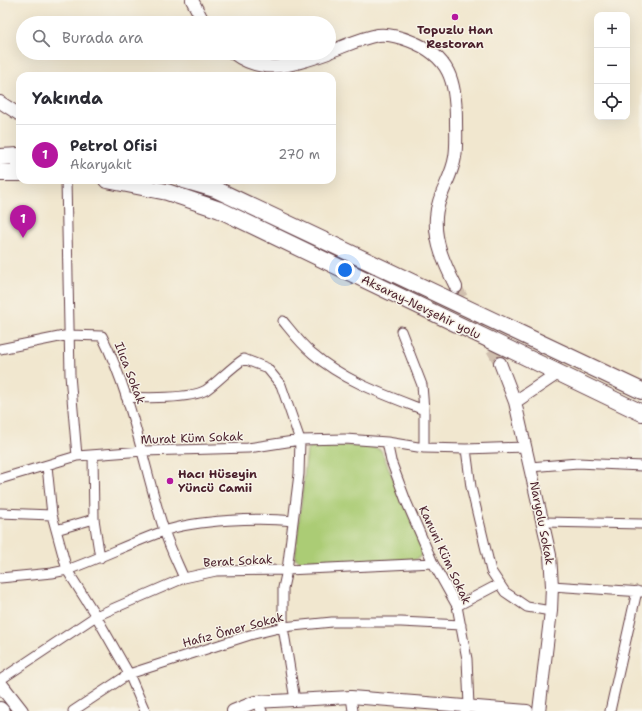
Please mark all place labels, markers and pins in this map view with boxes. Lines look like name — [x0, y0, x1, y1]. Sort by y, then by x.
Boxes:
marker: Topuzlu Han Restoran — [450, 12, 460, 22]
place label: Topuzlu Han Restoran — [417, 22, 493, 52]
pin: 1 — [10, 205, 36, 238]
place label: Hacı Hüseyin Yüncü Camii — [178, 466, 257, 496]
marker: Hacı Hüseyin Yüncü Camii — [165, 476, 175, 486]

